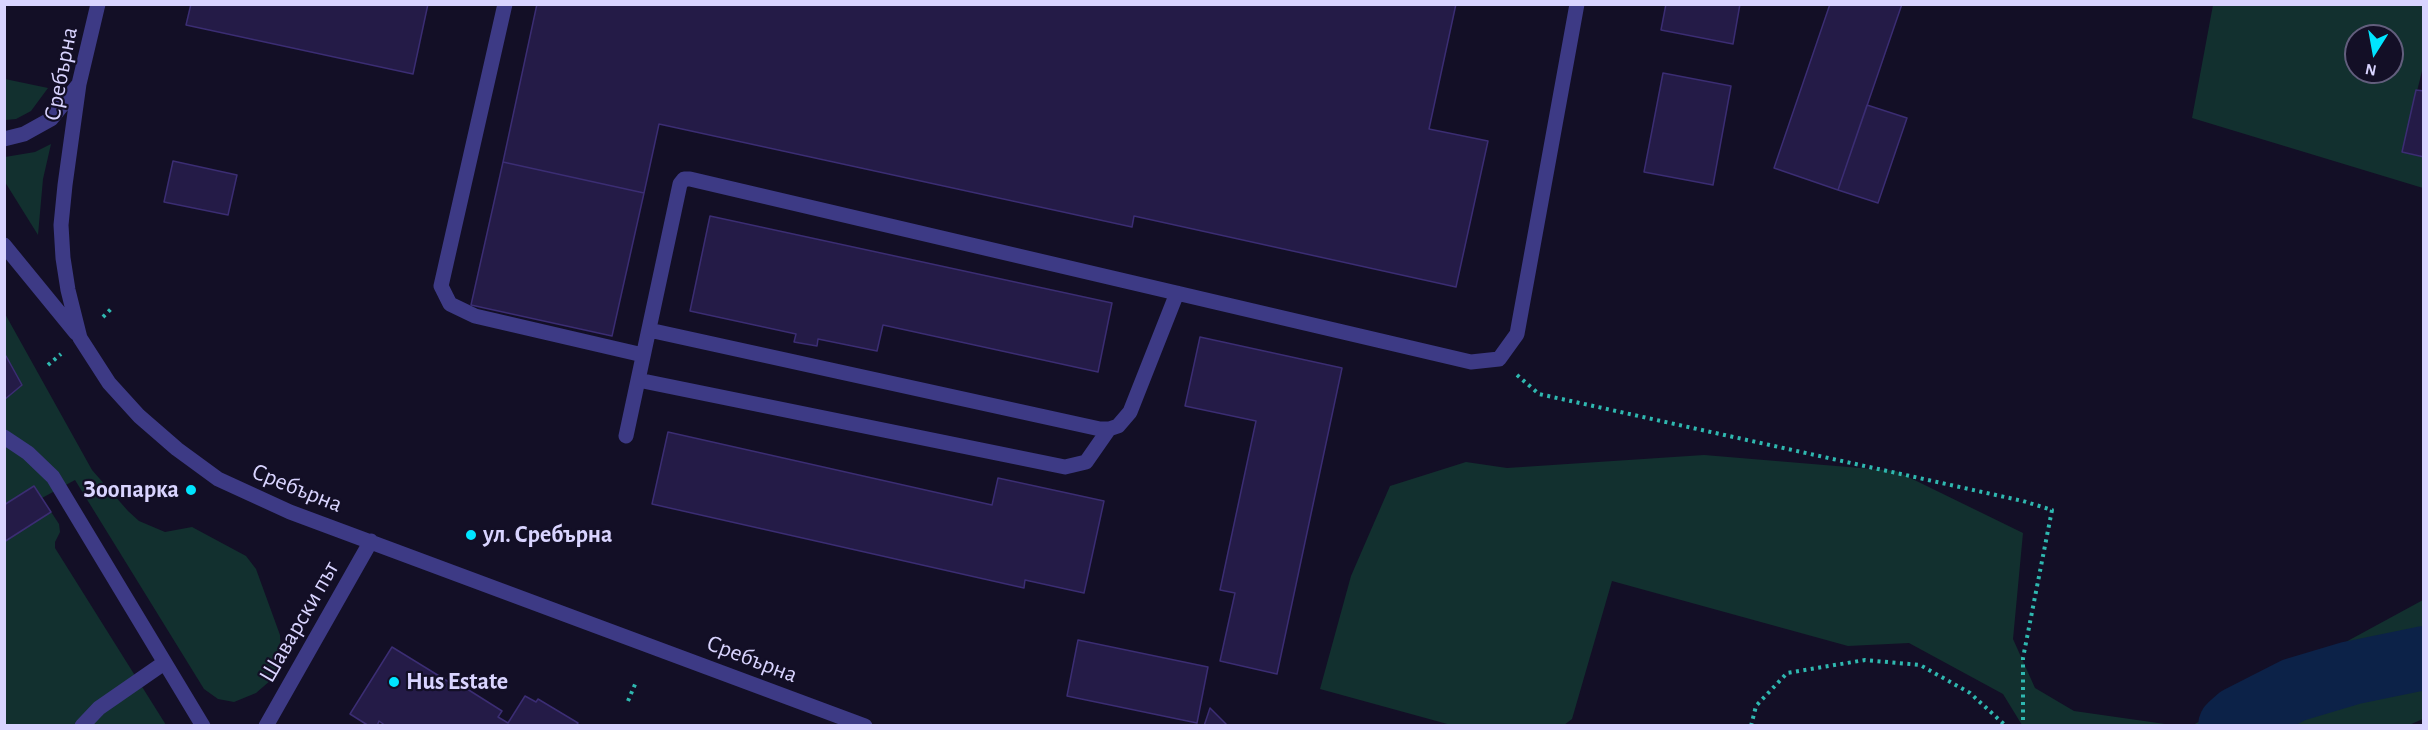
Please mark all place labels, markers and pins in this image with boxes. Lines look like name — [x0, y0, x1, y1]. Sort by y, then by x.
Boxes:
place label: Зоопарка — [83, 476, 179, 504]
marker: Зоопарка — [184, 483, 198, 497]
place label: ул. Сребърна — [483, 521, 612, 549]
marker: ул. Сребърна — [464, 528, 478, 542]
place label: Hus Estate — [406, 668, 508, 696]
marker: Hus Estate — [387, 675, 401, 689]

